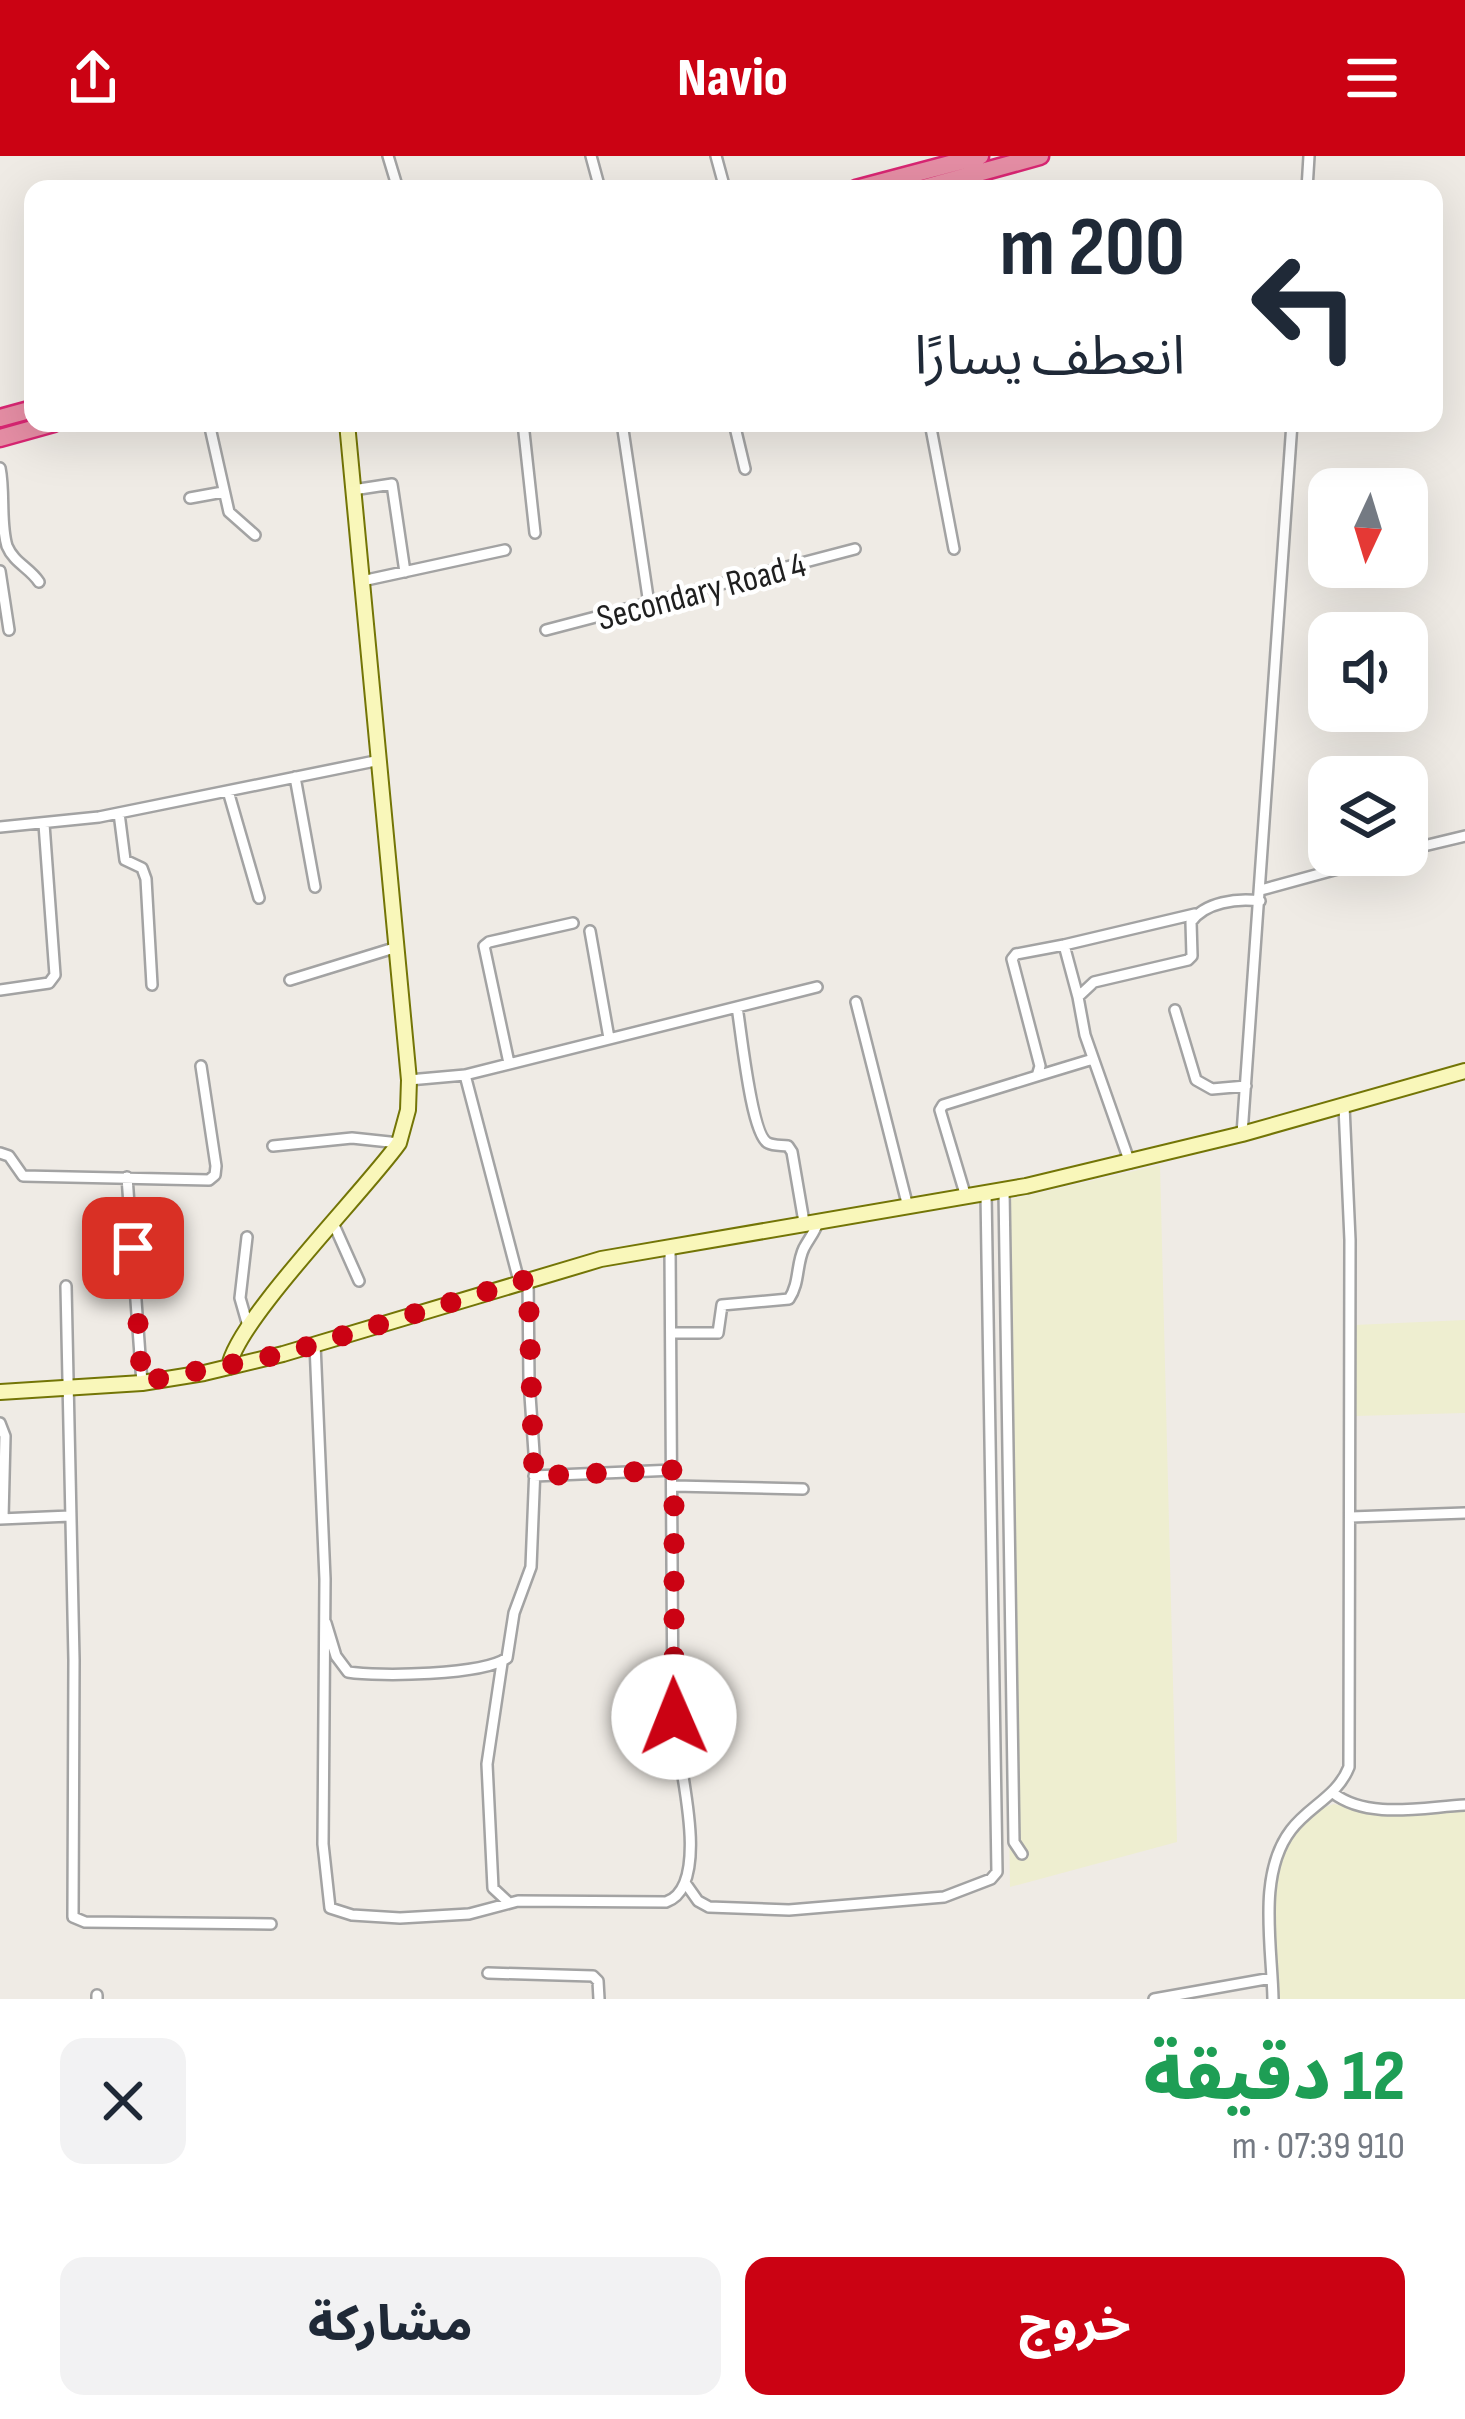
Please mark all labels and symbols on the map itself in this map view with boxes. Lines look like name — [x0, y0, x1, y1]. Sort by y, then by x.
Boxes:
north arrow — [1308, 468, 1428, 588]
street label: Secondary Road 4 — [593, 544, 811, 641]
pin — [82, 1197, 184, 1299]
position arrow — [611, 1654, 737, 1780]

